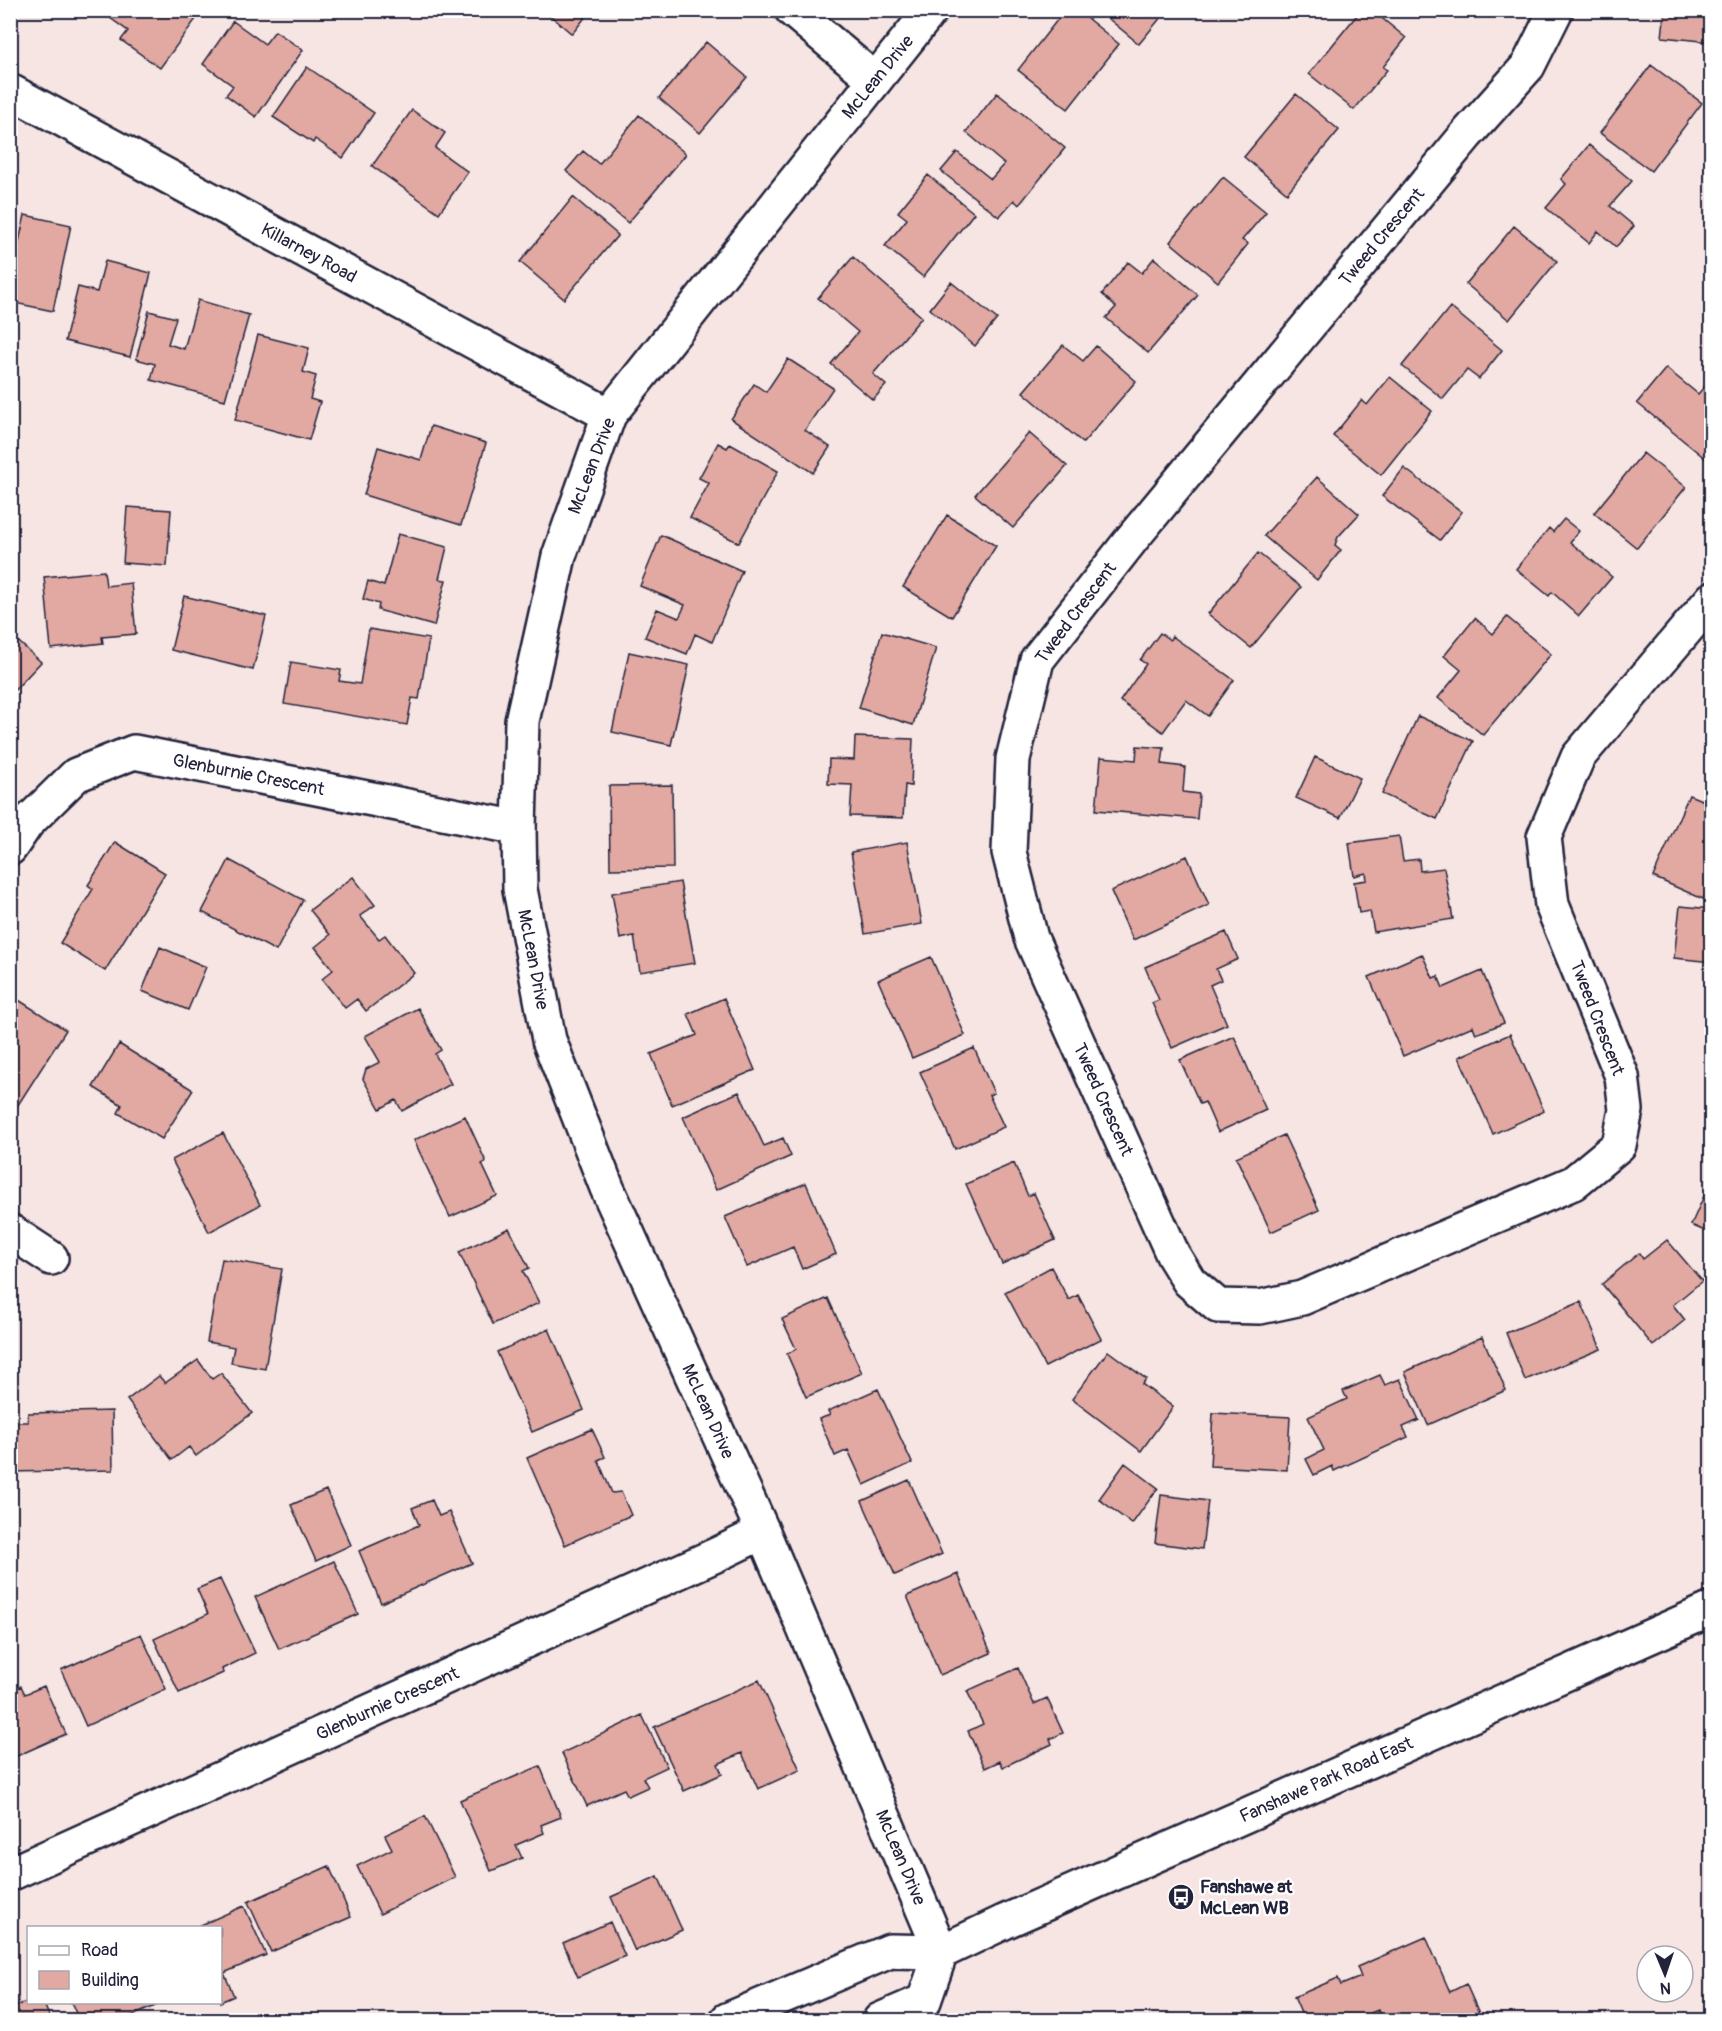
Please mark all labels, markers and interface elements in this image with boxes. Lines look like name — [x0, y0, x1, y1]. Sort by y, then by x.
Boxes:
street label: McLean Drive — [837, 30, 919, 124]
street label: Tweed Crescent — [1334, 183, 1430, 291]
street label: Killarney Road — [257, 218, 361, 288]
street label: McLean Drive — [563, 414, 621, 517]
street label: Tweed Crescent — [1030, 557, 1122, 668]
street label: Glenburnie Crescent — [171, 748, 327, 801]
street label: McLean Drive — [513, 908, 554, 1012]
street label: Tweed Crescent — [1565, 957, 1630, 1079]
street label: Tweed Crescent — [1068, 1039, 1139, 1160]
street label: McLean Drive — [677, 1360, 740, 1462]
street label: Glenburnie Crescent — [312, 1661, 463, 1746]
street label: Fanshawe Park Road East — [1236, 1731, 1417, 1828]
street label: McLean Drive — [870, 1806, 931, 1909]
place label: Fanshawe at McLean WB — [1200, 1876, 1293, 1920]
bus stop icon: Fanshawe at McLean WB — [1166, 1882, 1196, 1912]
legend — [27, 1926, 222, 2004]
text: Road — [81, 1939, 118, 1962]
north arrow — [1635, 1944, 1695, 2004]
text: Building — [81, 1969, 139, 1992]
text: N — [1660, 1978, 1671, 1998]

